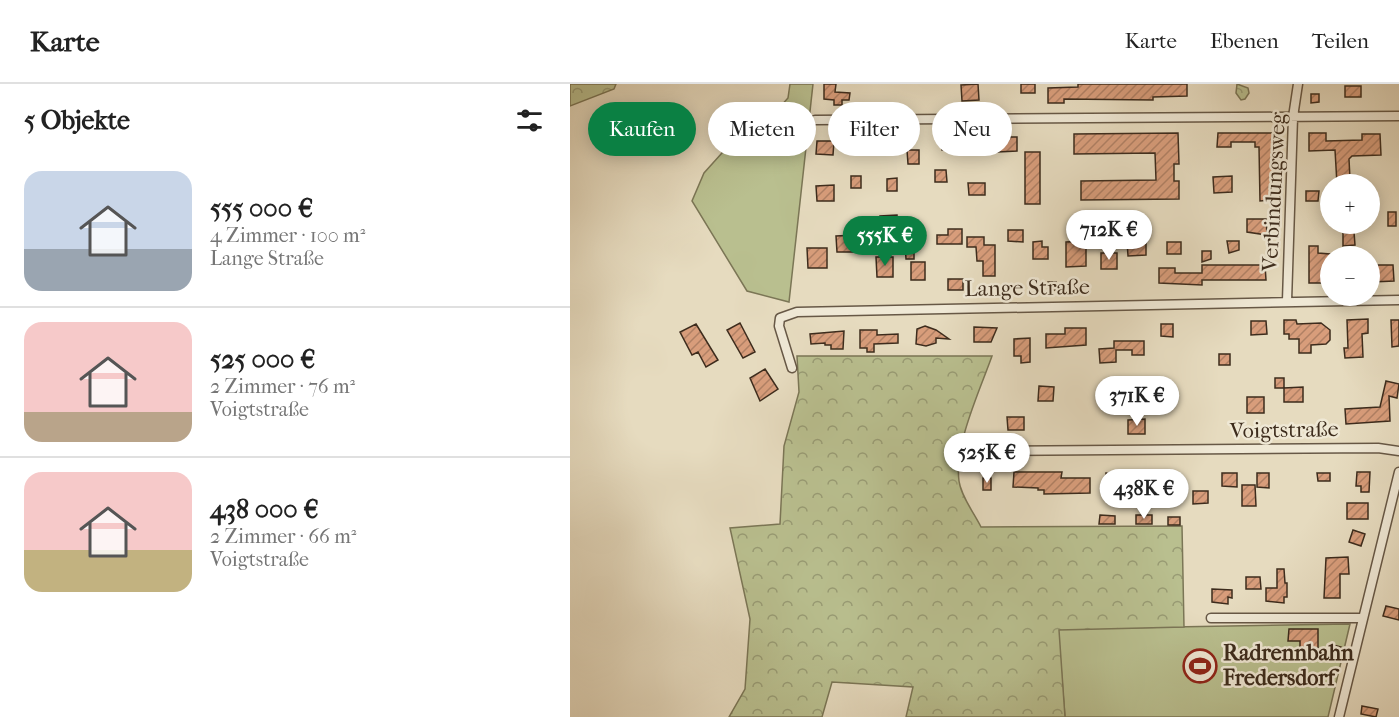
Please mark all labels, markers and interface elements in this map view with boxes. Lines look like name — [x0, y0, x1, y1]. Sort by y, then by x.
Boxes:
text: Karte — [30, 25, 100, 58]
text: Karte — [1125, 29, 1177, 53]
text: Ebenen — [1210, 29, 1279, 53]
text: Teilen — [1312, 29, 1369, 53]
chip: Kaufen — [588, 102, 696, 156]
chip: Mieten — [708, 102, 816, 156]
chip: Filter — [828, 102, 920, 156]
chip: Neu — [932, 102, 1012, 156]
icon: filters — [513, 104, 546, 137]
text: 5 Objekte — [24, 105, 130, 136]
street label: Verbindungsweg — [1257, 111, 1291, 273]
map controls — [1320, 174, 1380, 306]
button: + — [1320, 174, 1380, 234]
text: 555 000 € — [210, 193, 313, 224]
icon: home — [72, 195, 144, 267]
pin: 712K € — [1060, 210, 1158, 261]
pin: 555K € — [836, 216, 934, 267]
text: 712K € — [1080, 218, 1138, 241]
text: 4 Zimmer · 100 m² — [210, 224, 365, 247]
text: 555K € — [857, 224, 913, 247]
button: − — [1320, 246, 1380, 306]
text: Lange Straße — [210, 247, 324, 270]
street label: Lange Straße — [964, 274, 1090, 302]
text: 525 000 € — [210, 344, 315, 375]
icon: home — [72, 346, 144, 418]
text: 2 Zimmer · 76 m² — [210, 375, 355, 398]
pin: 371K € — [1088, 376, 1186, 427]
text: 371K € — [1109, 384, 1165, 407]
text: Voigtstraße — [210, 398, 309, 421]
street label: Voigtstraße — [1228, 416, 1339, 444]
pin: 525K € — [938, 433, 1036, 484]
text: 525K € — [958, 441, 1016, 464]
pin: 438K € — [1095, 469, 1193, 520]
text: 438K € — [1114, 477, 1174, 500]
text: 438 000 € — [210, 494, 319, 525]
icon: home — [72, 496, 144, 568]
text: 2 Zimmer · 66 m² — [210, 525, 356, 548]
text: Voigtstraße — [210, 548, 309, 571]
place label: Radrennbahn Fredersdorf — [1222, 640, 1354, 691]
sports icon: Radrennbahn Fredersdorf — [1182, 648, 1218, 684]

